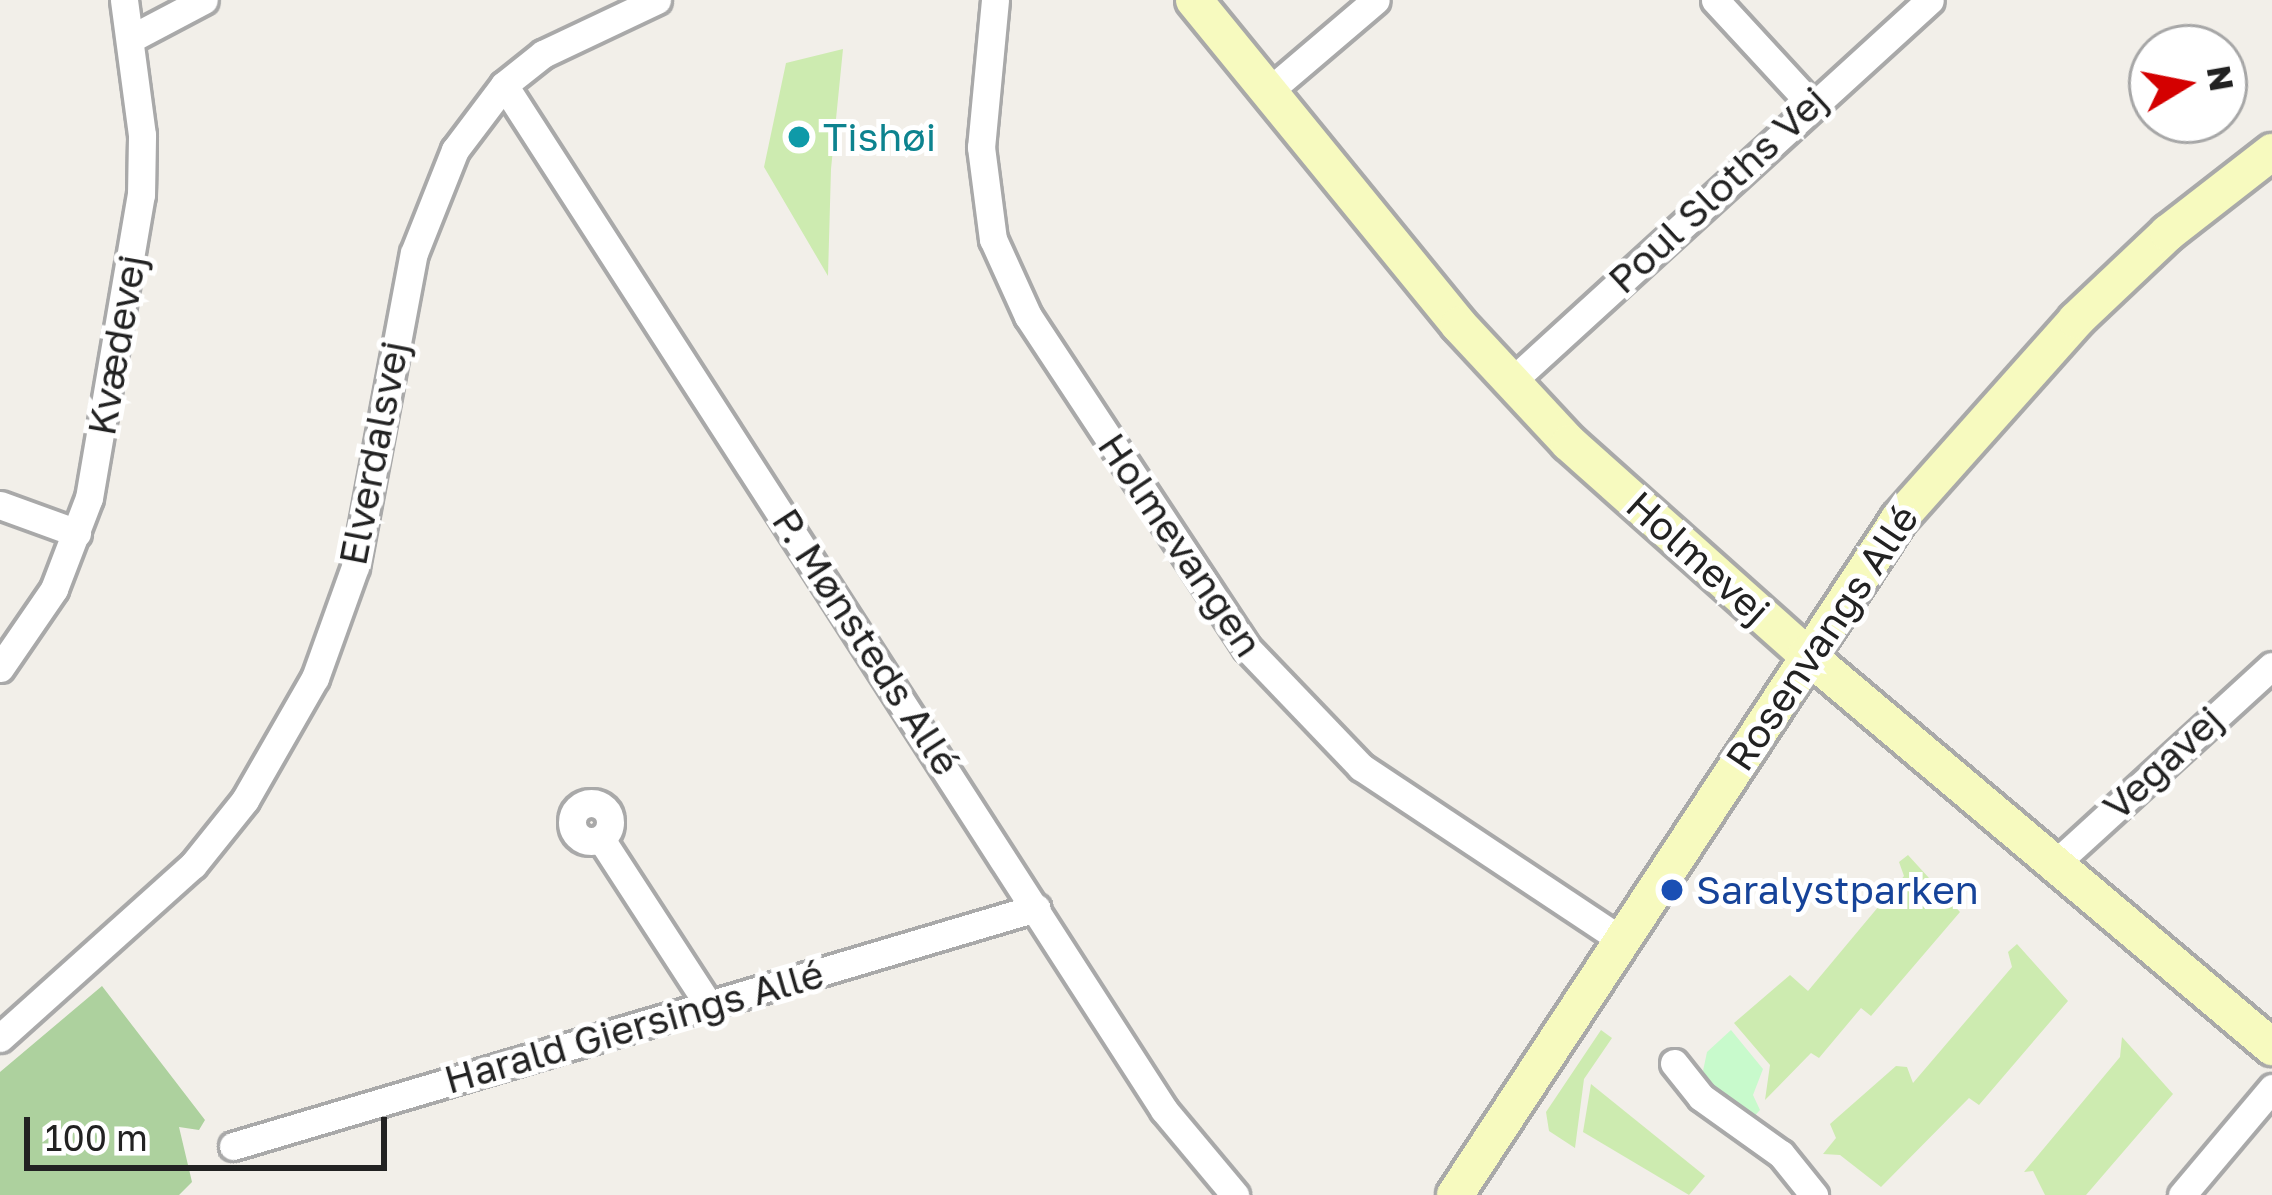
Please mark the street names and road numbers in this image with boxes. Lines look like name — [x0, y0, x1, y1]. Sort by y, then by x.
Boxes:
street label: Poul Sloths Vej — [1599, 77, 1837, 303]
street label: Kvædevej — [78, 251, 156, 439]
street label: Elverdalsvej — [329, 337, 419, 569]
street label: Holmevangen — [1088, 424, 1272, 666]
street label: Holmevej — [1617, 482, 1779, 634]
street label: Rosenvangs Allé — [1716, 497, 1928, 779]
street label: P. Mønsteds Allé — [762, 500, 970, 784]
street label: Vegavej — [2094, 696, 2232, 830]
street label: Harald Giersings Allé — [439, 950, 829, 1104]

